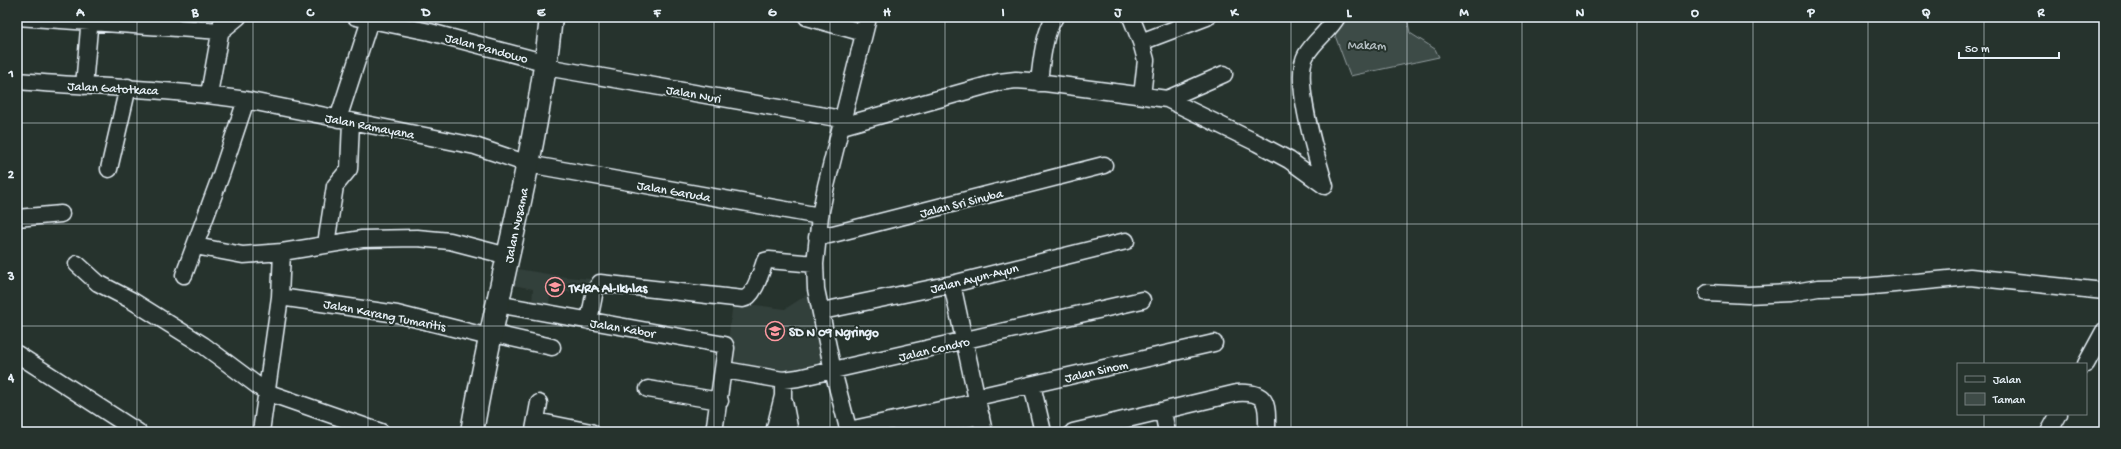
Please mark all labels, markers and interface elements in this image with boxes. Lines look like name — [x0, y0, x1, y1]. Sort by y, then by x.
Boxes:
text: A — [75, 6, 85, 21]
text: B — [191, 6, 200, 21]
text: C — [305, 6, 315, 21]
text: D — [421, 6, 431, 21]
text: E — [537, 6, 546, 21]
text: F — [653, 6, 662, 21]
text: G — [768, 6, 777, 21]
text: H — [883, 6, 891, 21]
text: I — [1001, 6, 1005, 21]
text: J — [1114, 6, 1123, 21]
text: K — [1229, 6, 1239, 21]
text: L — [1347, 6, 1353, 21]
text: M — [1459, 6, 1469, 21]
text: N — [1576, 6, 1585, 21]
text: O — [1691, 6, 1699, 21]
text: P — [1806, 6, 1815, 21]
text: Q — [1922, 6, 1931, 21]
text: R — [2037, 6, 2046, 21]
street label: Jalan Pandowo — [443, 31, 530, 68]
scale bar — [1959, 34, 2059, 60]
park label: Makam — [1348, 39, 1386, 54]
text: 50 m — [1965, 43, 1990, 57]
text: 1 — [7, 67, 14, 82]
street label: Jalan Gatotkaca — [67, 80, 159, 99]
street label: Jalan Nuri — [665, 83, 722, 108]
street label: Jalan Ramayana — [323, 111, 416, 144]
text: 2 — [8, 168, 15, 183]
street label: Jalan Garuda — [636, 179, 712, 206]
street label: Jalan Nusama — [502, 186, 533, 264]
street label: Jalan Sri Sinuba — [918, 187, 1005, 222]
street label: Jalan Ayun-Ayun — [929, 261, 1021, 298]
text: 3 — [7, 270, 15, 285]
school or university icon: TK/RA Al-Ikhlas — [544, 276, 566, 298]
place label: TK/RA Al-Ikhlas — [568, 282, 648, 297]
street label: Jalan Karang Tumaritis — [322, 297, 448, 336]
street label: Jalan Kabor — [589, 316, 658, 343]
school or university icon: SD N 09 Ngringo — [764, 320, 786, 342]
place label: SD N 09 Ngringo — [789, 326, 879, 341]
street label: Jalan Condro — [898, 335, 972, 366]
street label: Jalan Sinom — [1063, 358, 1130, 387]
legend — [1957, 363, 2087, 415]
text: 4 — [7, 371, 15, 386]
text: Jalan — [1993, 374, 2021, 388]
text: Taman — [1992, 394, 2025, 408]

